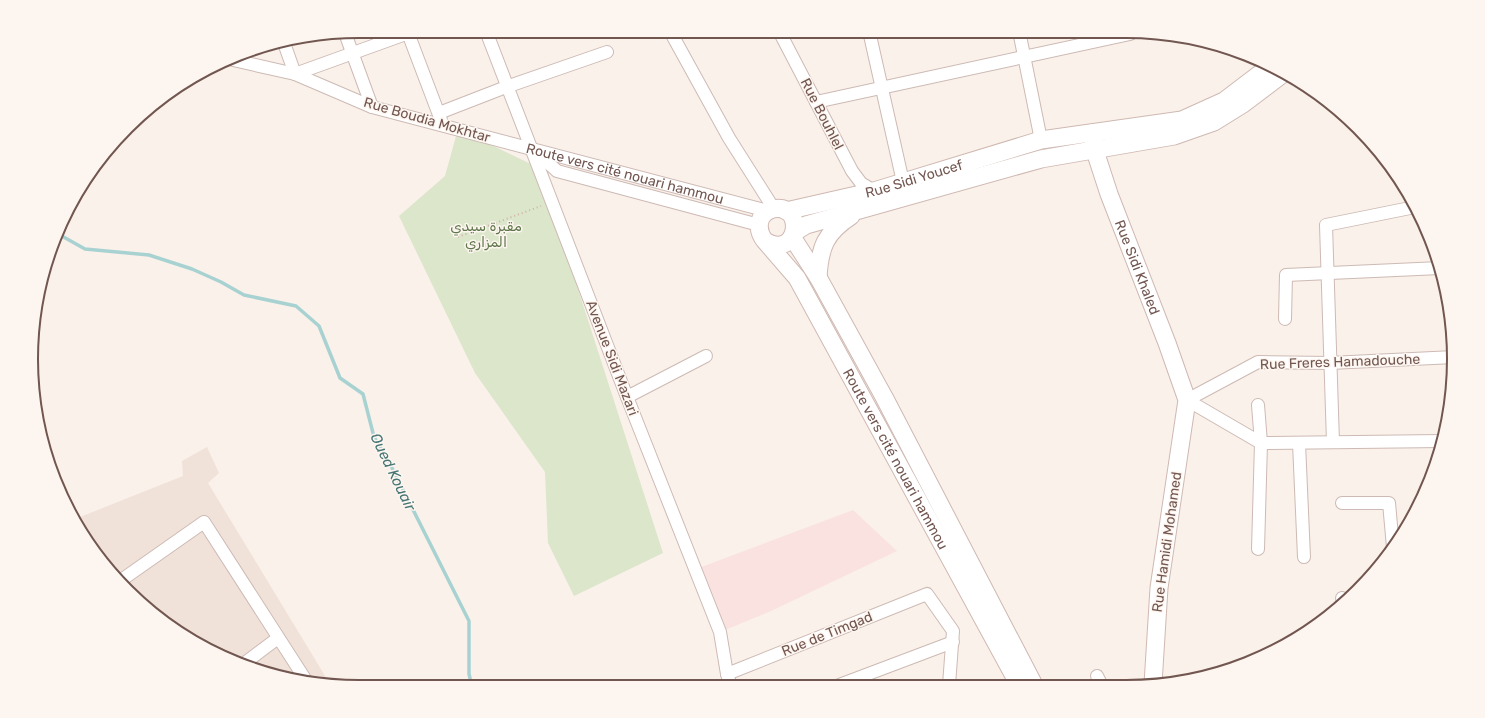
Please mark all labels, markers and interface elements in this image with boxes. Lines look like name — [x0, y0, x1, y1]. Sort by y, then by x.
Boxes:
street label: Rue Bouhlel — [797, 75, 847, 153]
street label: Rue Boudia Mokhtar — [362, 94, 493, 146]
street label: Route vers cité nouari hammou — [524, 139, 726, 208]
street label: Rue Sidi Youcef — [864, 156, 965, 201]
street label: Rue Sidi Khaled — [1111, 217, 1164, 317]
park label: مقبرة سيدي المزاري — [450, 218, 522, 252]
street label: Avenue Sidi Mazari — [582, 298, 642, 418]
street label: Rue Freres Hamadouche — [1260, 351, 1421, 373]
street label: Route vers cité nouari hammou — [839, 366, 952, 552]
water label: Oued Kouair — [366, 430, 420, 515]
street label: Rue Hamidi Mohamed — [1149, 471, 1185, 613]
street label: Rue de Timgad — [779, 608, 875, 660]

